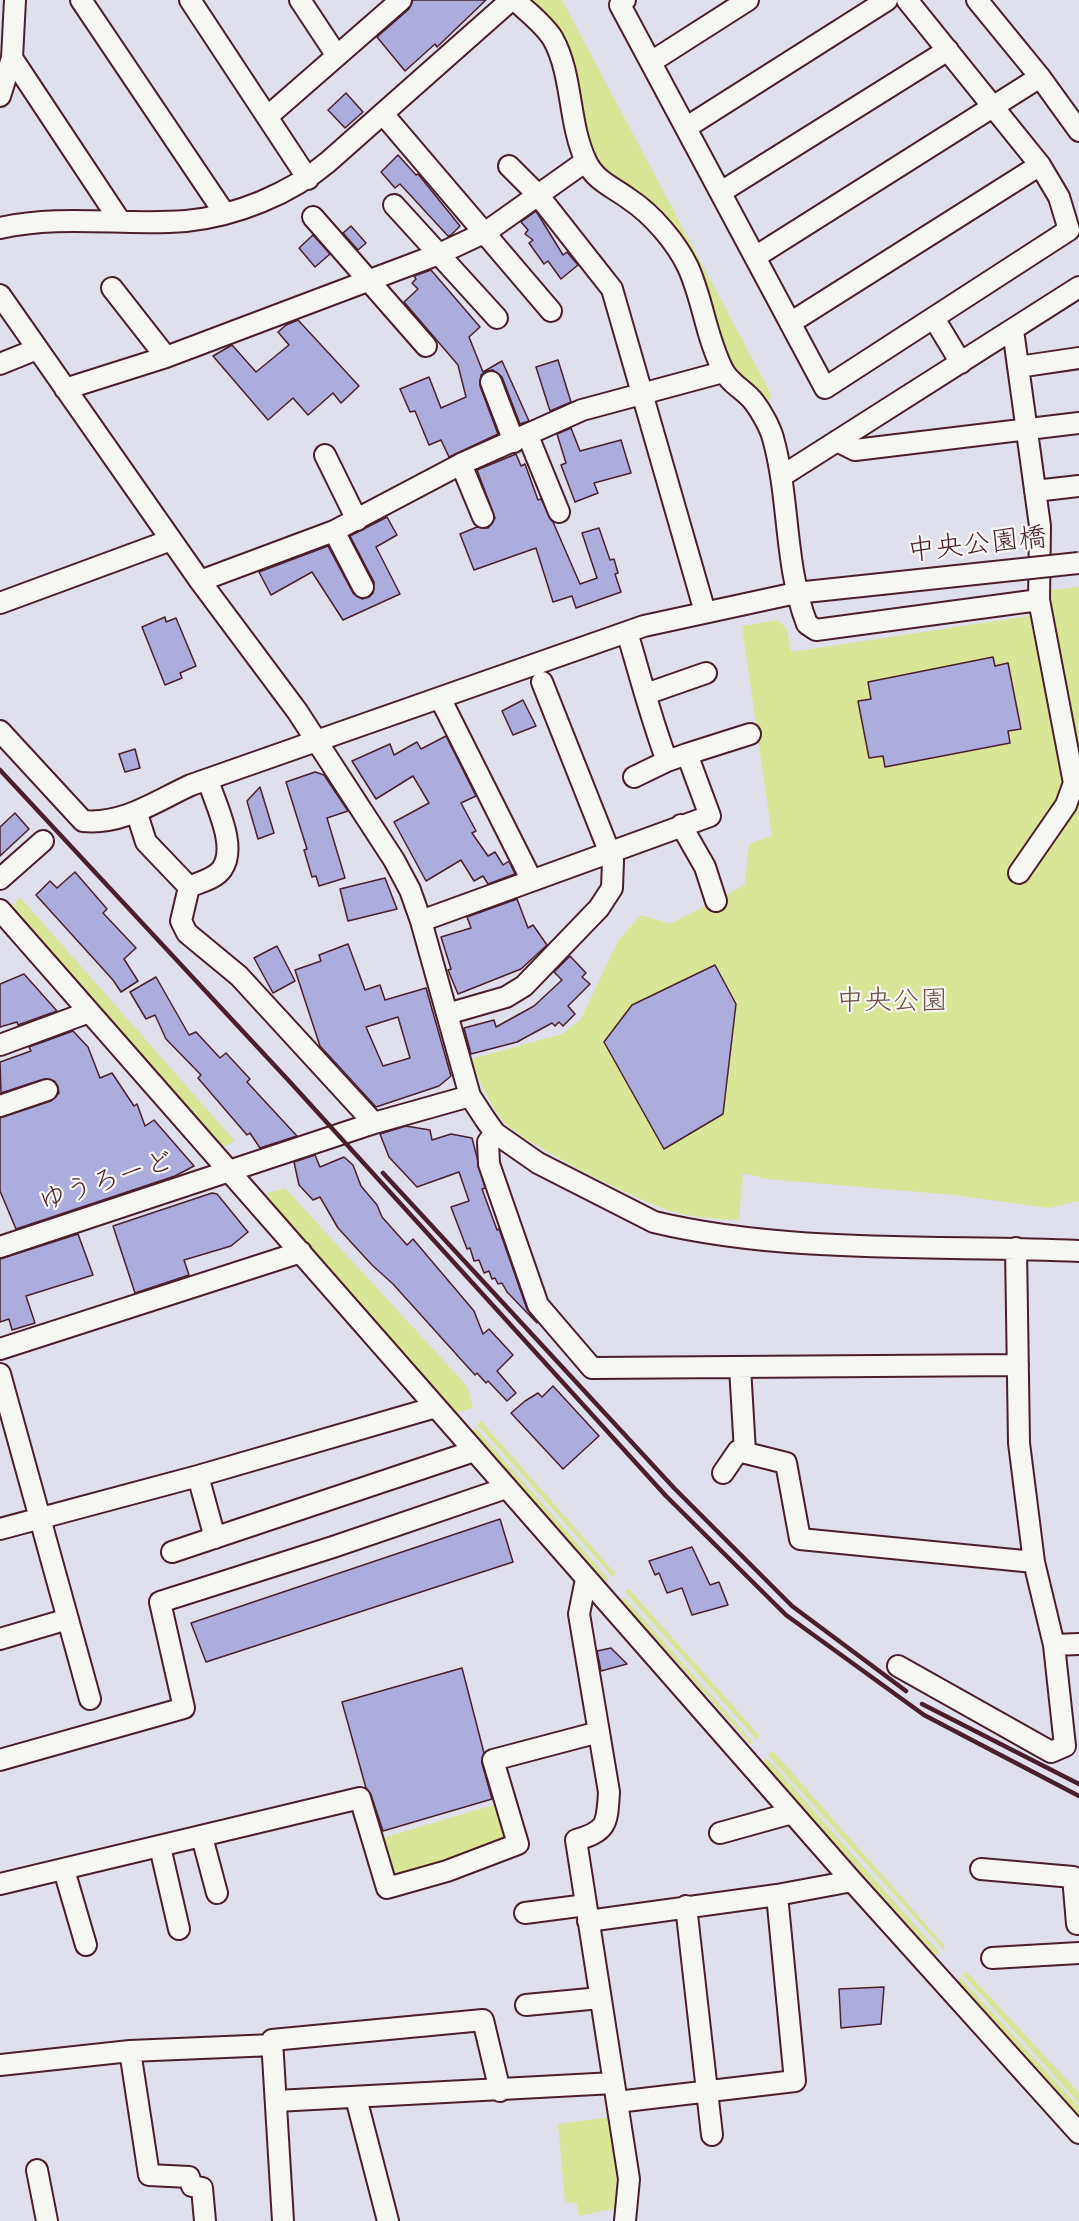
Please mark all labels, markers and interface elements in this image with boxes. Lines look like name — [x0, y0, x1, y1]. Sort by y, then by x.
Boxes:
street label: 中央公園橋 — [906, 521, 1048, 569]
park label: 中央公園 — [836, 985, 948, 1019]
street label: ゆうろーど — [35, 1144, 177, 1220]

